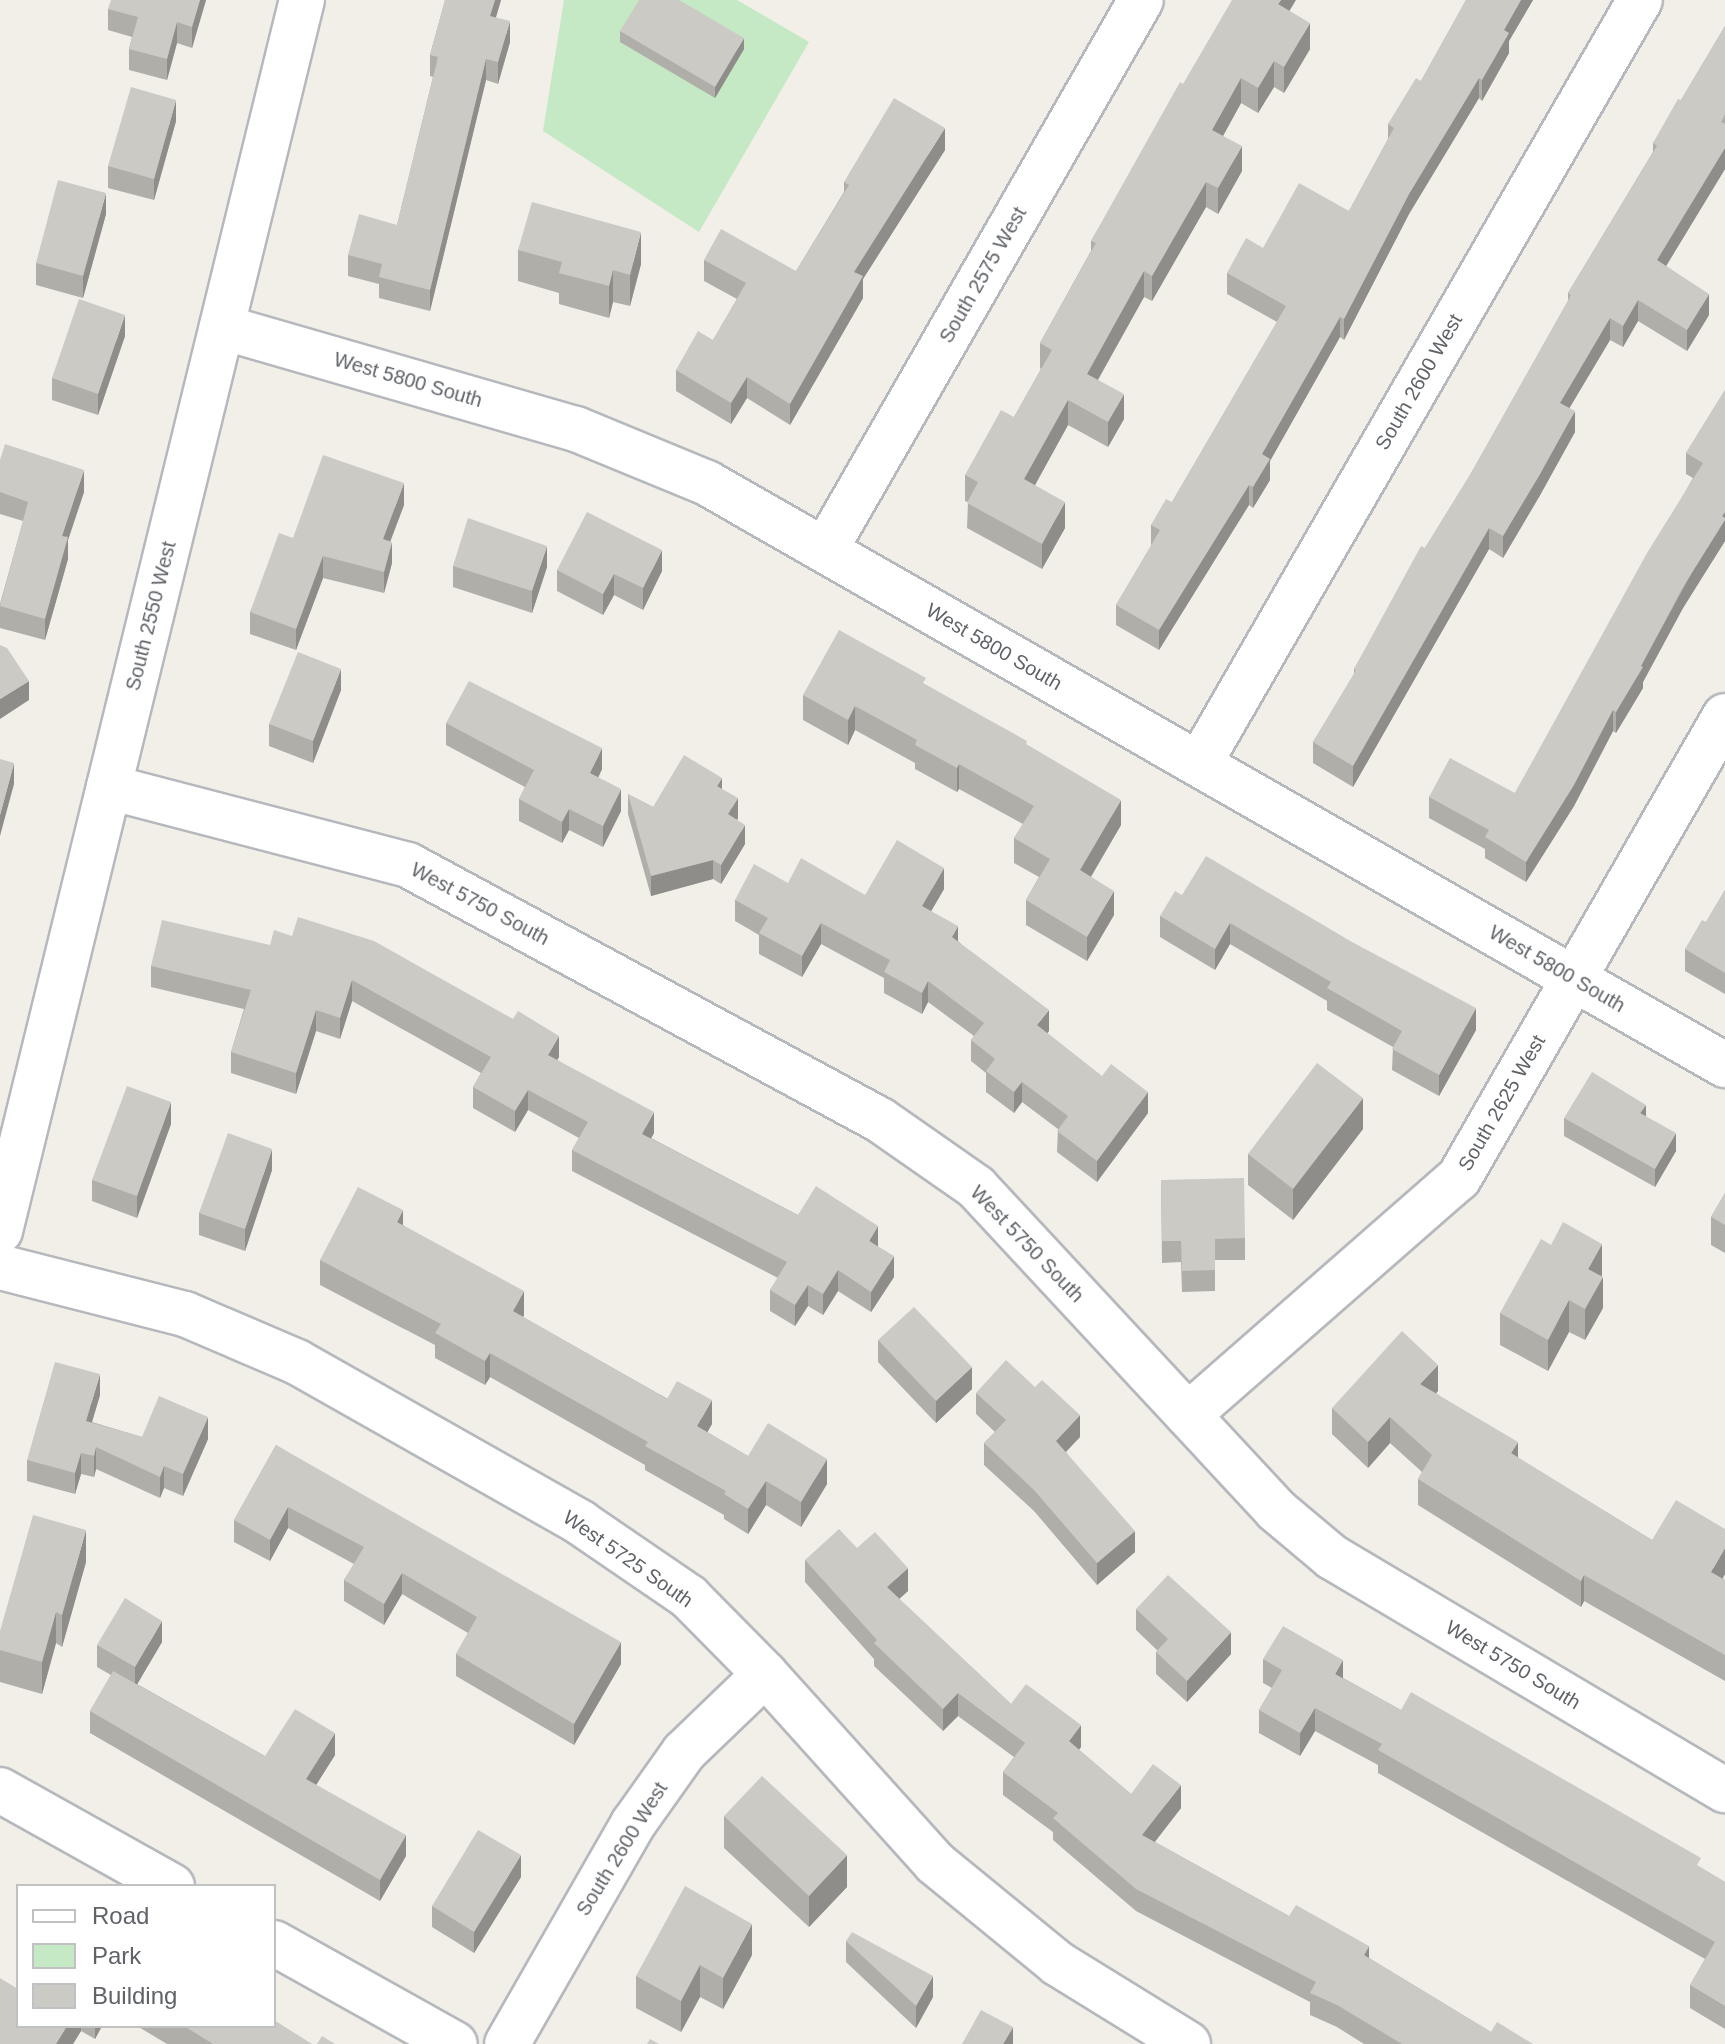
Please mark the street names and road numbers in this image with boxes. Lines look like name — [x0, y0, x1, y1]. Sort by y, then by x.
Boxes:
street label: South 2575 West — [934, 203, 1032, 347]
street label: South 2600 West — [1370, 310, 1468, 454]
street label: West 5800 South — [331, 347, 485, 413]
street label: South 2550 West — [121, 539, 181, 693]
street label: West 5800 South — [922, 598, 1066, 696]
street label: West 5750 South — [407, 857, 553, 951]
street label: West 5800 South — [1485, 920, 1629, 1018]
street label: South 2625 West — [1453, 1031, 1551, 1175]
street label: West 5750 South — [965, 1181, 1089, 1307]
street label: West 5725 South — [558, 1505, 698, 1613]
street label: West 5750 South — [1441, 1615, 1585, 1715]
street label: South 2600 West — [571, 1778, 673, 1920]

